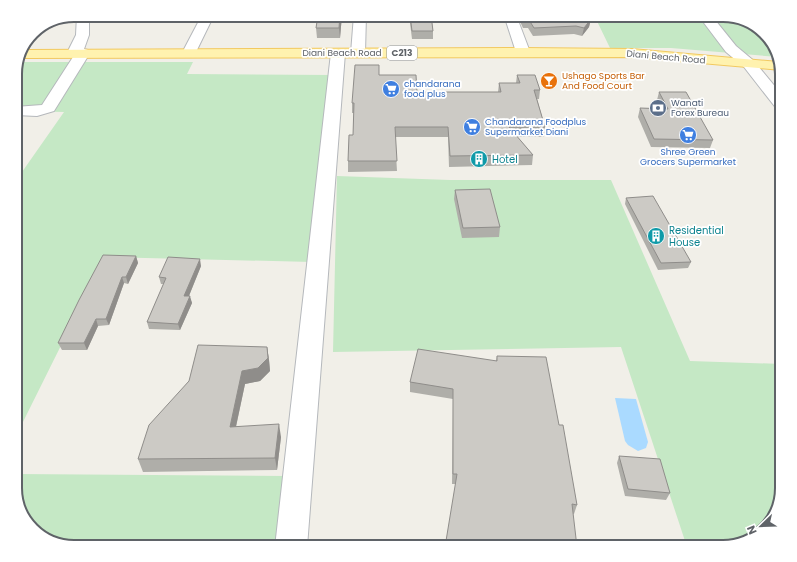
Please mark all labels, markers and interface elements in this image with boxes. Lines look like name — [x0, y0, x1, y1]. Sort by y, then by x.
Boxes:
road number: C213 — [387, 46, 417, 60]
street label: Diani Beach Road — [302, 47, 382, 59]
street label: Diani Beach Road — [626, 48, 706, 66]
place label: Ushago Sports Bar And Food Court — [562, 70, 645, 92]
bar icon: Ushago Sports Bar And Food Court — [539, 71, 559, 91]
place label: chandarana food plus — [404, 78, 461, 100]
supermarket icon: chandarana food plus — [381, 79, 401, 99]
place label: Wanati Forex Bureau — [671, 97, 729, 119]
bank icon: Wanati Forex Bureau — [648, 98, 668, 118]
place label: Chandarana Foodplus Supermarket Diani — [485, 116, 587, 138]
supermarket icon: Chandarana Foodplus Supermarket Diani — [462, 117, 482, 137]
supermarket icon: Shree Green Grocers Supermarket — [678, 125, 698, 145]
place label: Shree Green Grocers Supermarket — [640, 146, 736, 168]
building icon: Hotel — [469, 149, 489, 169]
place label: Hotel — [492, 152, 518, 167]
place label: Residential House — [669, 223, 724, 250]
building icon: Residential House — [646, 226, 666, 246]
north arrow — [741, 506, 781, 546]
text: N — [743, 523, 761, 537]

